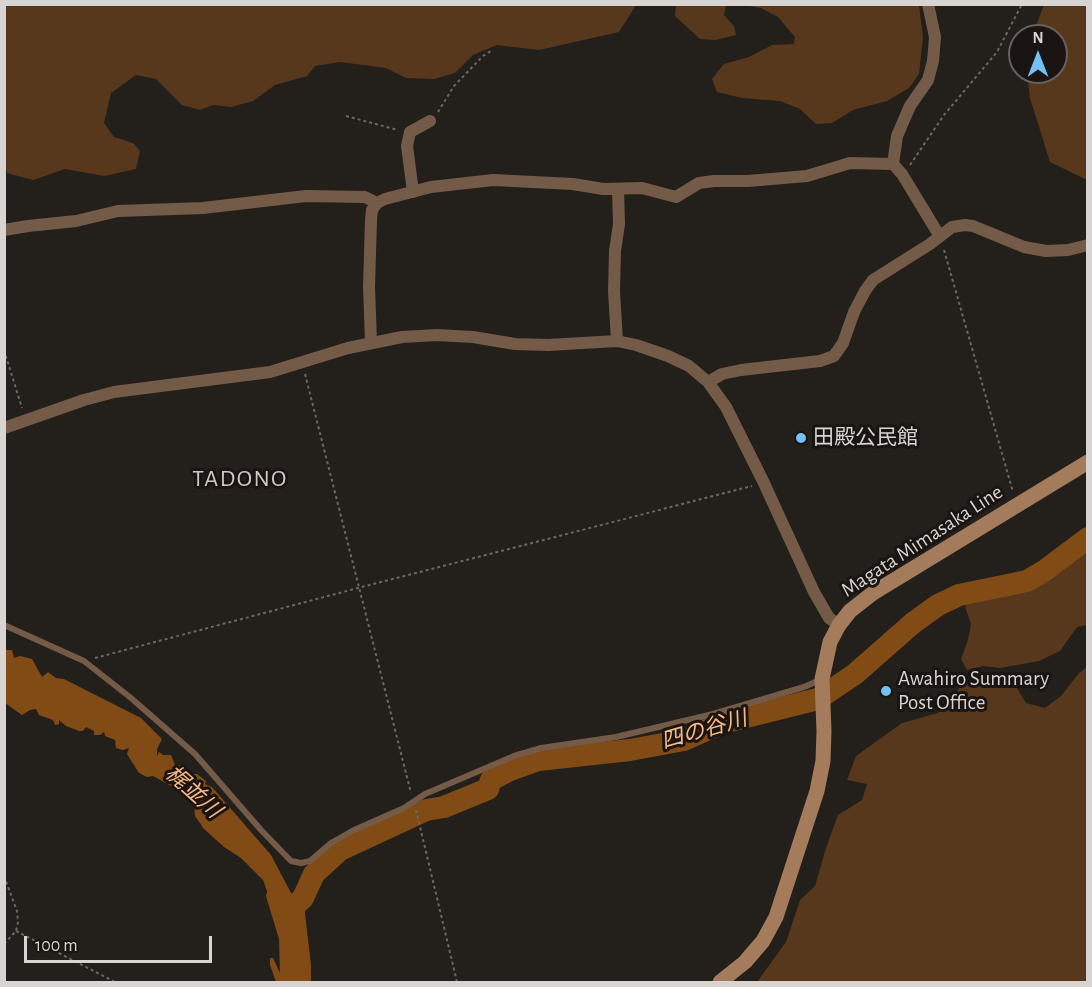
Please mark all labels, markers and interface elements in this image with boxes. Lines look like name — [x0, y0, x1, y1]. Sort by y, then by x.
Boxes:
north arrow — [1008, 24, 1068, 84]
text: N — [1032, 30, 1044, 46]
place label: 田殿公民館 — [813, 425, 918, 451]
marker: 田殿公民館 — [794, 431, 808, 445]
district label: TADONO — [192, 465, 288, 493]
street label: Magata Mimasaka Line — [836, 479, 1008, 603]
place label: Awahiro Summary Post Office — [898, 666, 1049, 716]
marker: Awahiro Summary Post Office — [879, 684, 893, 698]
water label: 四の谷川 — [658, 705, 750, 755]
water label: 梶並川 — [160, 760, 226, 824]
scale bar — [27, 924, 214, 962]
text: 100 m — [35, 937, 78, 955]

